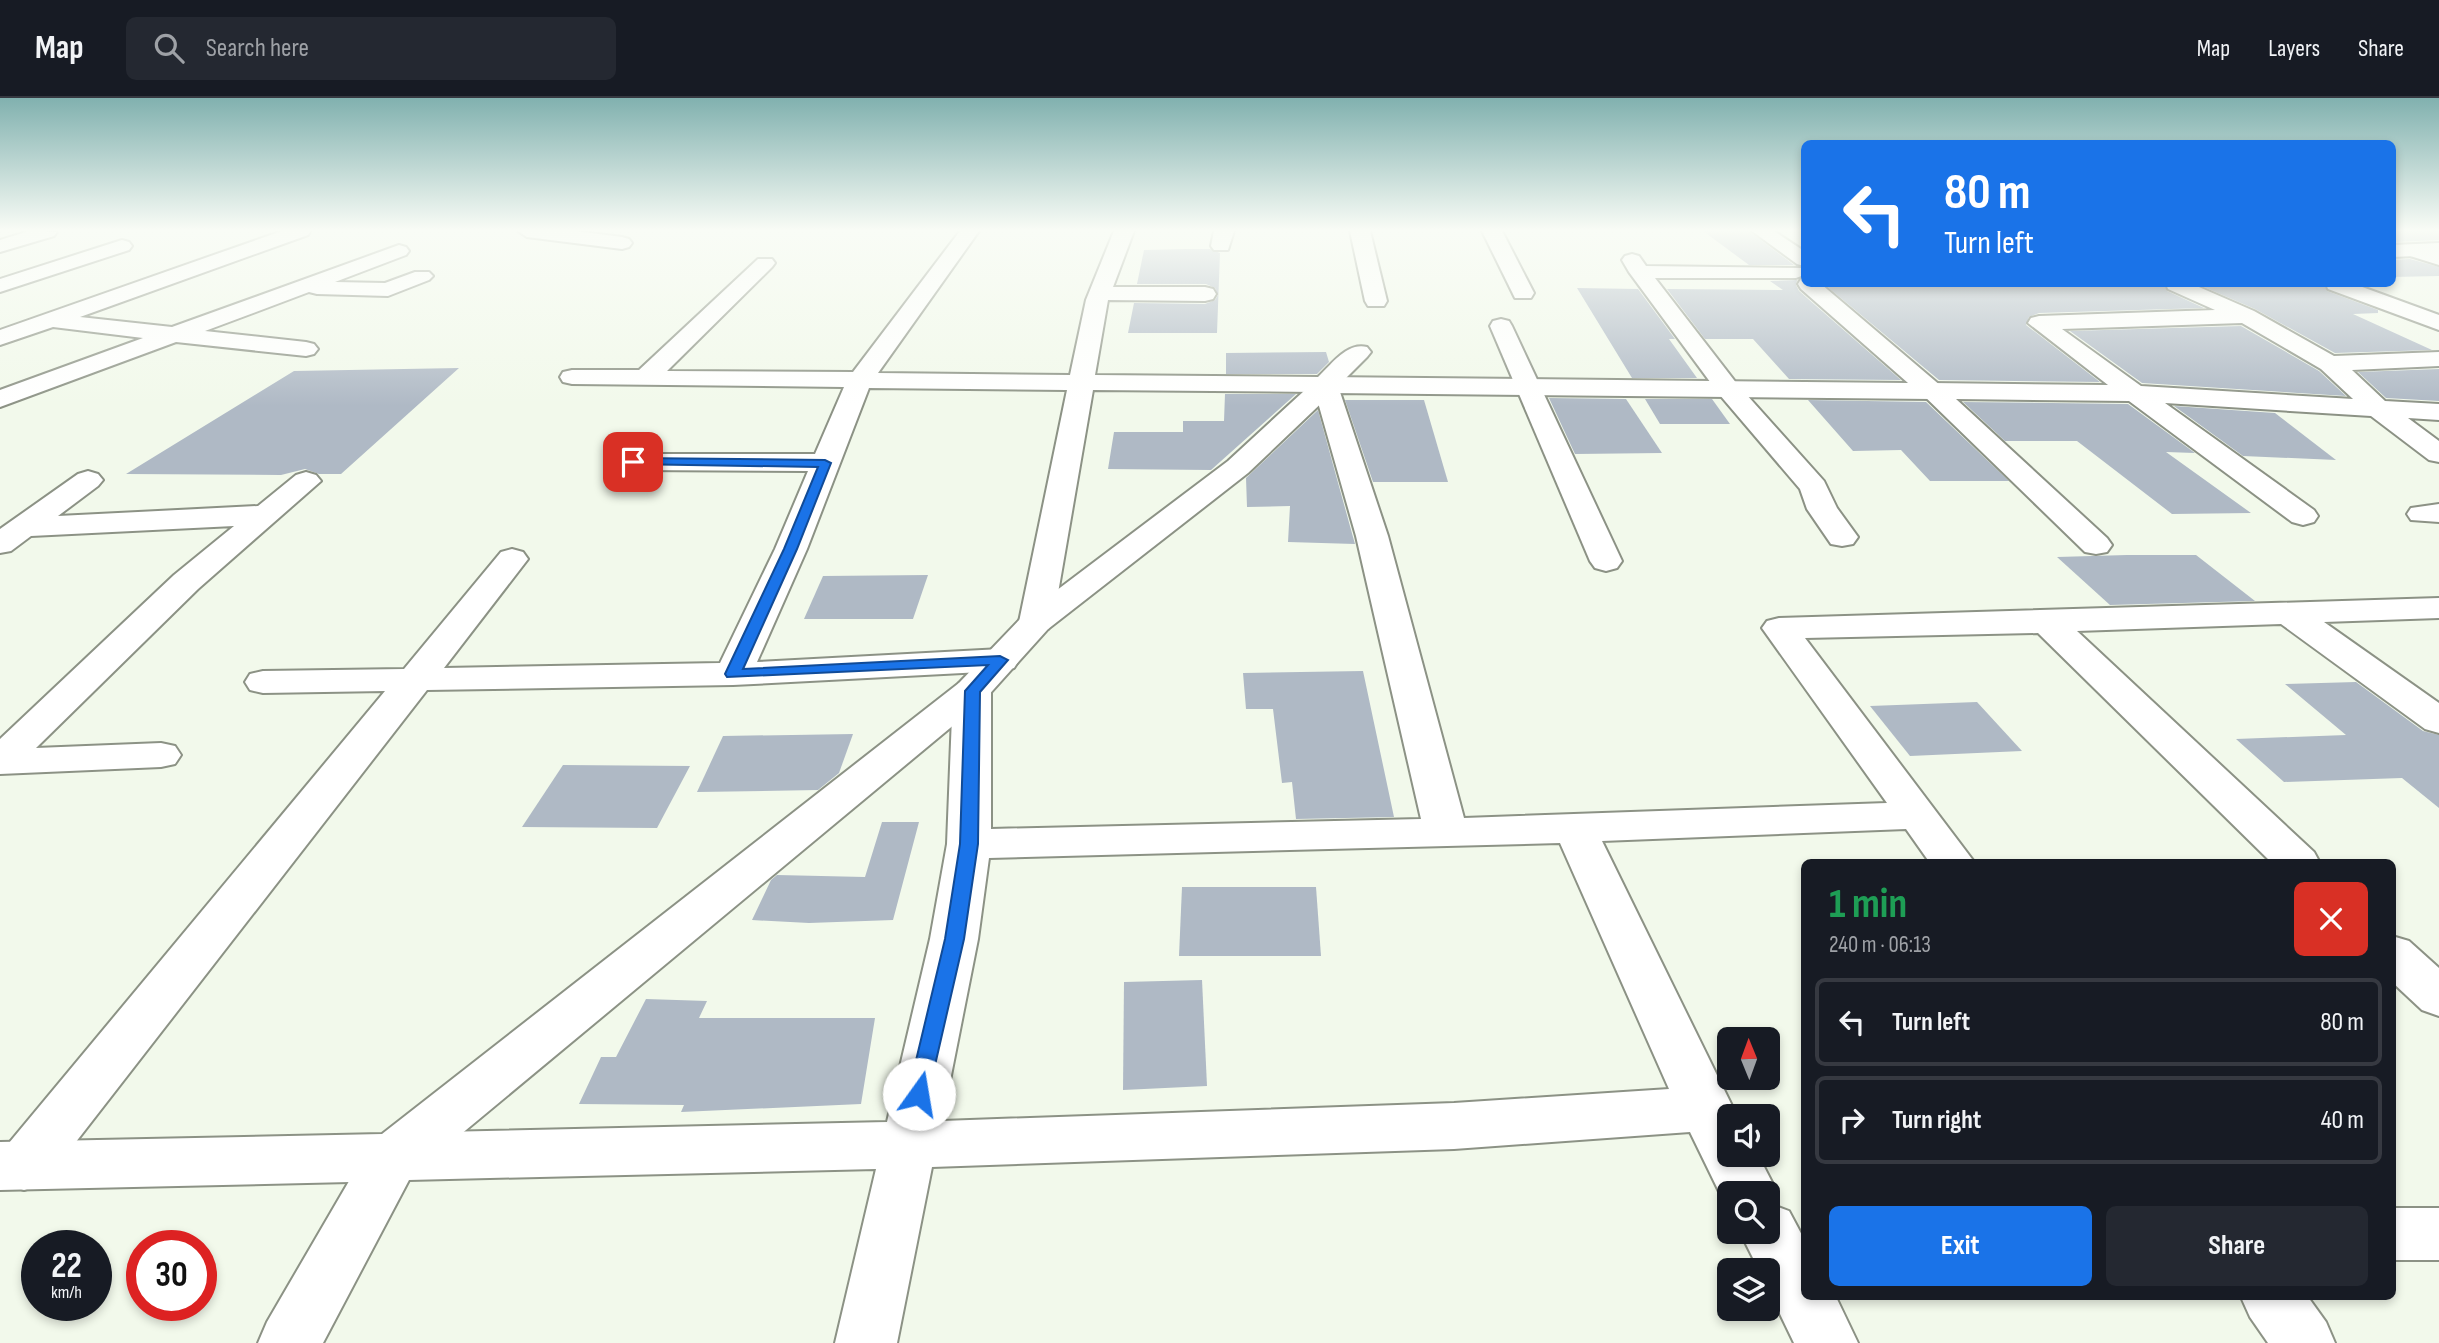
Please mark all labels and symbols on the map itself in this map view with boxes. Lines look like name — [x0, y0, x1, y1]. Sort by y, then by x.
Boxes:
pin — [603, 432, 663, 492]
north arrow — [1717, 1027, 1780, 1090]
position arrow — [882, 1057, 956, 1131]
speed limit sign: 30 — [126, 1230, 217, 1321]

